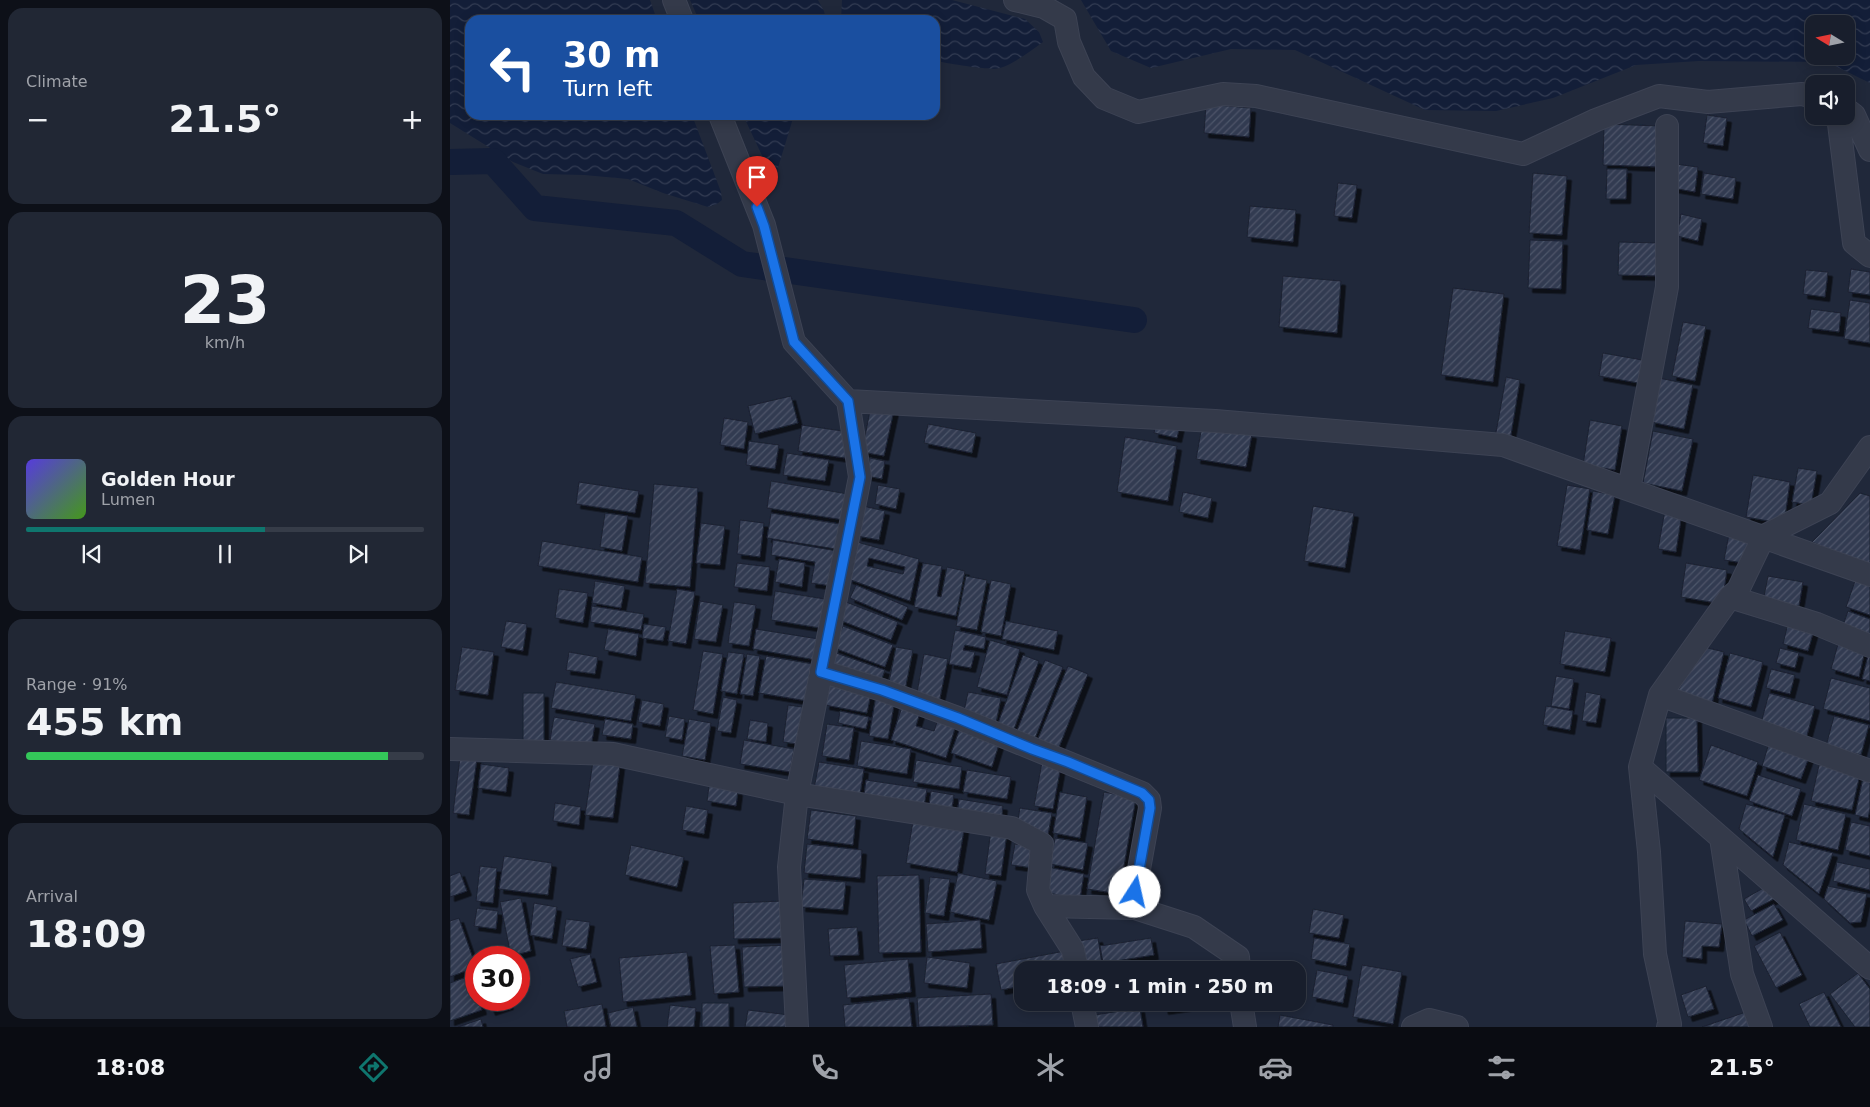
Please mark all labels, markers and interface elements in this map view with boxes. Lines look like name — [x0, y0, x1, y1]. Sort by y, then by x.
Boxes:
north arrow — [1805, 15, 1855, 65]
map controls — [1805, 15, 1855, 125]
icon: left — [480, 35, 545, 100]
text: 30 m — [563, 35, 660, 75]
text: Climate — [26, 72, 88, 91]
button: sound — [1805, 75, 1855, 125]
text: Turn left — [563, 76, 652, 101]
text: 21.5° — [169, 97, 281, 141]
text: − — [26, 103, 49, 136]
text: + — [401, 103, 424, 136]
pin — [736, 156, 778, 207]
icon: arrive — [743, 163, 771, 191]
text: 23 — [180, 263, 270, 338]
text: km/h — [205, 333, 245, 352]
text: Golden Hour — [101, 468, 235, 490]
text: Lumen — [101, 490, 155, 509]
icon: previous — [78, 540, 106, 568]
icon: pause — [211, 540, 239, 568]
icon: next — [344, 540, 372, 568]
text: Range · 91% — [26, 675, 128, 694]
text: 455 km — [26, 700, 183, 744]
position arrow — [1108, 865, 1160, 917]
text: Arrival — [26, 887, 78, 906]
text: 18:09 — [26, 912, 147, 956]
speed limit sign: 30 — [465, 946, 530, 1011]
text: 18:09 · 1 min · 250 m — [1046, 975, 1274, 997]
icon: directions — [356, 1050, 391, 1085]
icon: music — [581, 1050, 616, 1085]
icon: phone — [807, 1050, 842, 1085]
icon: climate — [1033, 1050, 1068, 1085]
icon: car — [1258, 1050, 1293, 1085]
icon: filters — [1484, 1050, 1519, 1085]
text: 18:08 — [95, 1055, 165, 1080]
text: 21.5° — [1709, 1055, 1775, 1080]

